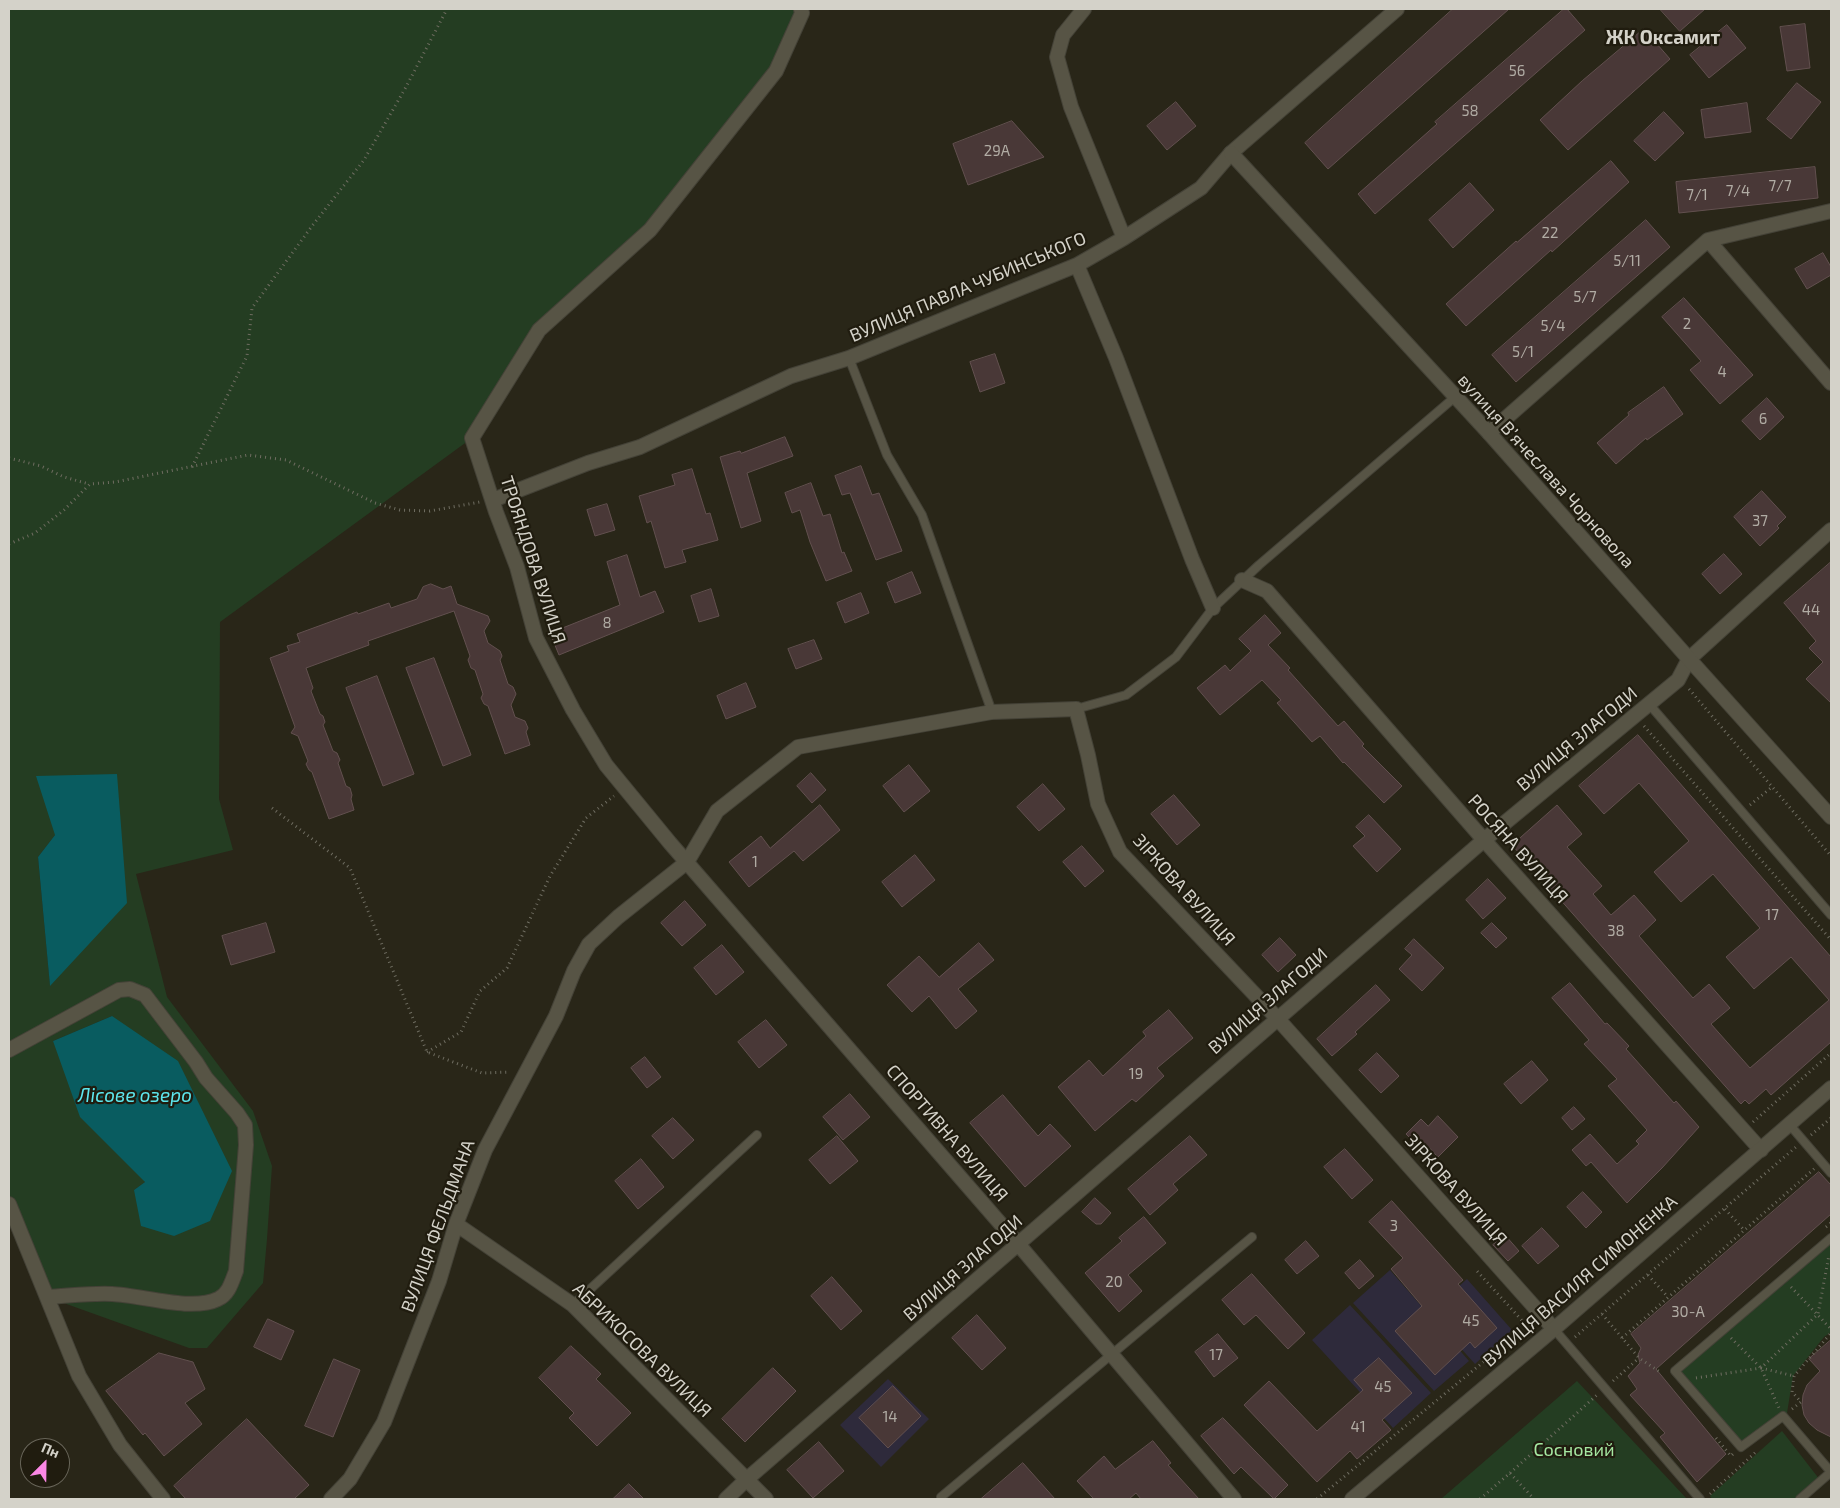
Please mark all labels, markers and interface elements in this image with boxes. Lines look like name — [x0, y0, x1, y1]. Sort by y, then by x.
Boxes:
district label: ЖК Оксамит — [1606, 27, 1720, 49]
house number: 56 — [1509, 62, 1525, 80]
house number: 58 — [1461, 102, 1479, 120]
house number: 29А — [984, 142, 1010, 160]
house number: 7/7 — [1768, 177, 1792, 195]
house number: 7/4 — [1726, 182, 1750, 200]
house number: 7/1 — [1686, 186, 1708, 204]
house number: 22 — [1542, 224, 1558, 242]
street label: ВУЛИЦЯ ПАВЛА ЧУБИНСЬКОГО — [847, 227, 1089, 347]
house number: 5/11 — [1613, 252, 1641, 270]
house number: 5/7 — [1573, 288, 1597, 306]
house number: 2 — [1683, 315, 1691, 333]
house number: 5/4 — [1540, 317, 1566, 335]
house number: 5/1 — [1512, 343, 1534, 361]
house number: 4 — [1717, 363, 1727, 381]
street label: вулиця Вʼячеслава Чорновола — [1453, 369, 1639, 573]
house number: 6 — [1759, 410, 1767, 428]
street label: ТРОЯНДОВА ВУЛИЦЯ — [496, 473, 570, 647]
house number: 37 — [1752, 512, 1768, 530]
house number: 44 — [1802, 601, 1820, 619]
house number: 8 — [602, 614, 612, 632]
street label: ВУЛИЦЯ ЗЛАГОДИ — [1512, 682, 1642, 796]
street label: РОСЯНА ВУЛИЦЯ — [1463, 790, 1573, 908]
street label: ЗІРКОВА ВУЛИЦЯ — [1128, 830, 1240, 950]
house number: 1 — [752, 853, 758, 871]
house number: 17 — [1765, 906, 1779, 924]
house number: 38 — [1607, 922, 1625, 940]
street label: ВУЛИЦЯ ЗЛАГОДИ — [1204, 943, 1332, 1059]
street label: СПОРТИВНА ВУЛИЦЯ — [882, 1060, 1012, 1206]
house number: 19 — [1129, 1065, 1143, 1083]
water label: Лісове озеро — [78, 1085, 192, 1107]
street label: ЗІРКОВА ВУЛИЦЯ — [1400, 1130, 1512, 1250]
street label: ВУЛИЦЯ ФЕЛЬДМАНА — [397, 1137, 479, 1315]
street label: ВУЛИЦЯ ВАСИЛЯ СИМОНЕНКА — [1478, 1191, 1682, 1371]
street label: ВУЛИЦЯ ЗЛАГОДИ — [899, 1210, 1027, 1326]
house number: 3 — [1390, 1217, 1398, 1235]
house number: 20 — [1105, 1273, 1123, 1291]
street label: АБРИКОСОВА ВУЛИЦЯ — [568, 1278, 716, 1422]
house number: 30-А — [1671, 1303, 1705, 1321]
house number: 45 — [1462, 1312, 1480, 1330]
house number: 17 — [1209, 1346, 1223, 1364]
house number: 45 — [1374, 1378, 1392, 1396]
house number: 14 — [882, 1408, 898, 1426]
house number: 41 — [1350, 1418, 1366, 1436]
north arrow — [20, 1438, 70, 1488]
text: Пн — [39, 1438, 62, 1461]
park label: Сосновий — [1533, 1439, 1615, 1461]

